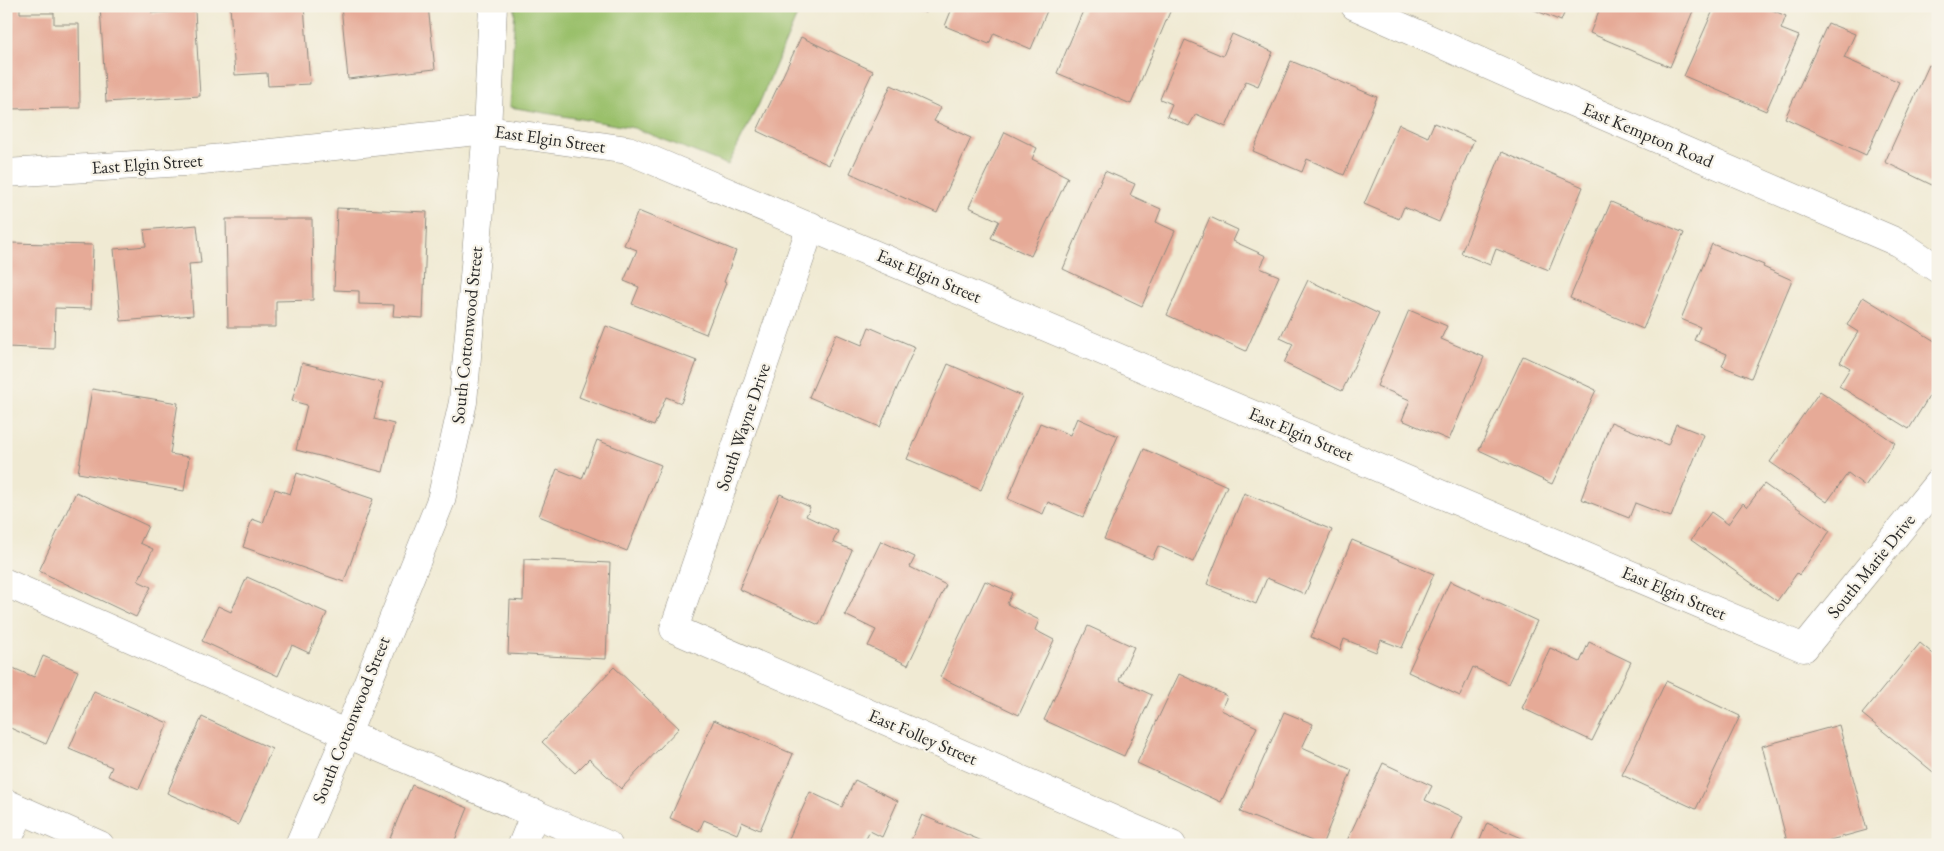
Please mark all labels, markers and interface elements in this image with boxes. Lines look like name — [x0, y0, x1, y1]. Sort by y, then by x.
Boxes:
street label: East Kempton Road — [1579, 97, 1718, 173]
street label: East Elgin Street — [493, 119, 607, 158]
street label: East Elgin Street — [91, 148, 204, 179]
street label: East Elgin Street — [873, 243, 985, 308]
street label: South Cottonwood Street — [446, 245, 487, 425]
street label: South Wayne Drive — [710, 360, 775, 494]
street label: East Elgin Street — [1245, 401, 1357, 466]
street label: South Marie Drive — [1821, 509, 1920, 623]
street label: East Elgin Street — [1618, 560, 1730, 625]
street label: South Cottonwood Street — [306, 633, 395, 807]
street label: East Folley Street — [865, 703, 981, 770]

